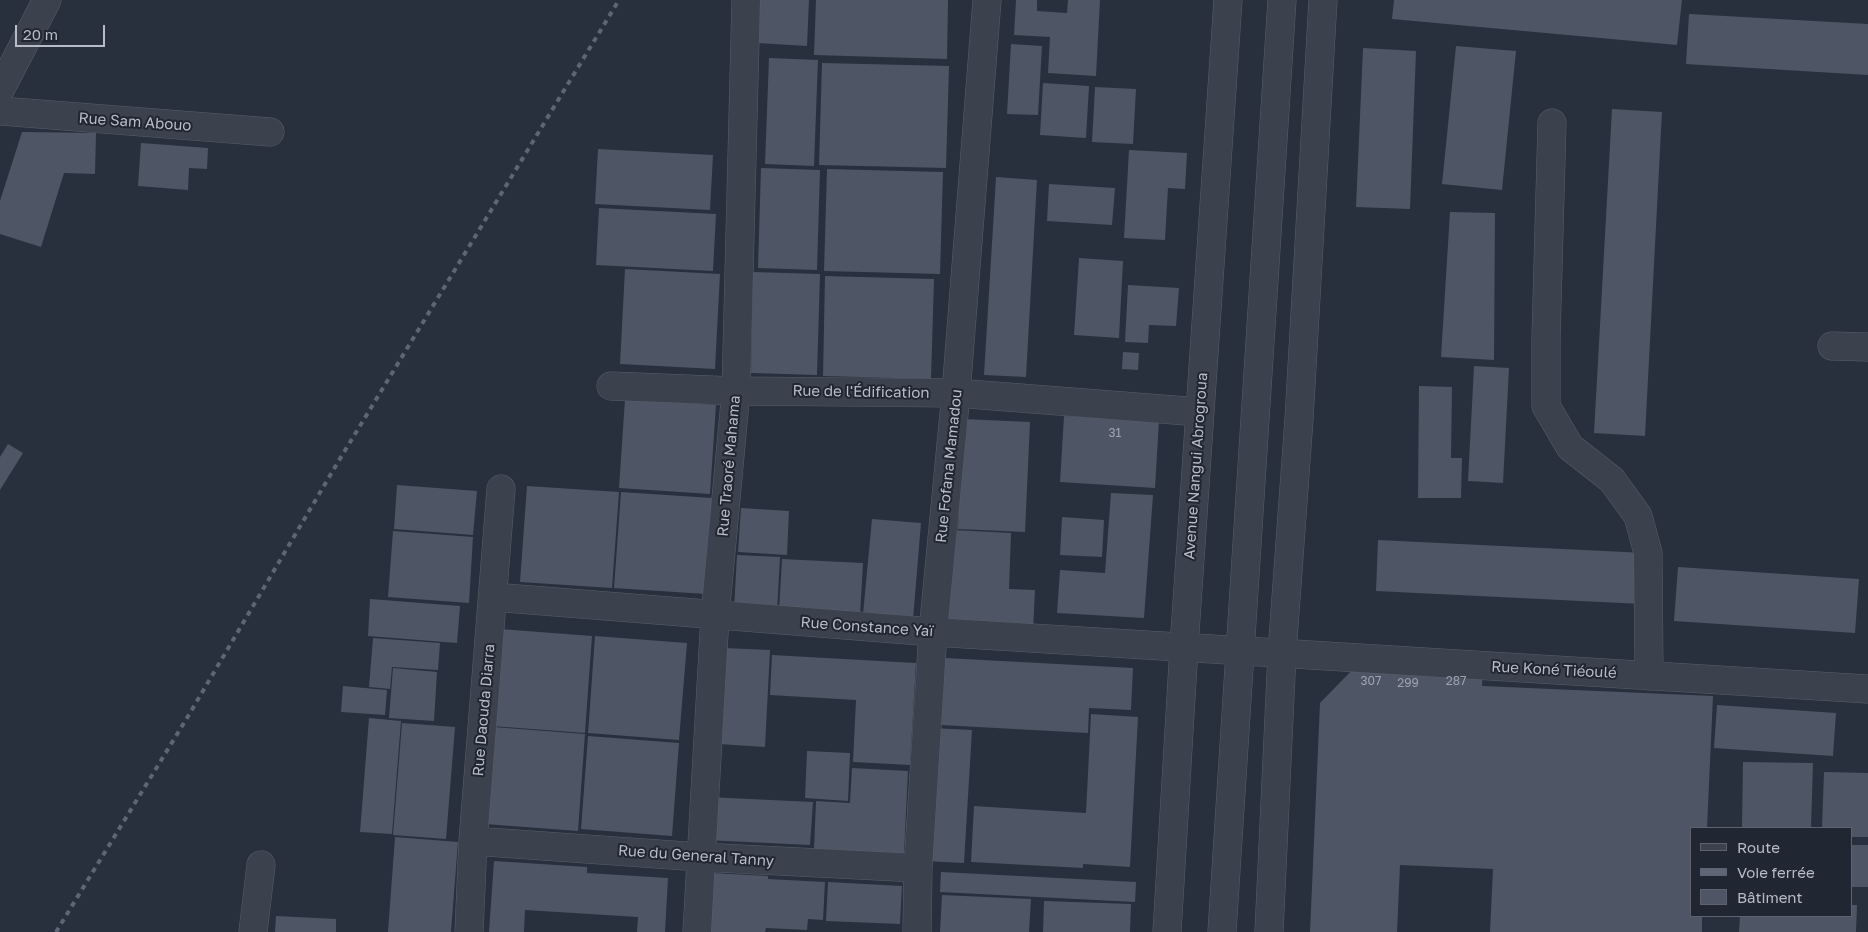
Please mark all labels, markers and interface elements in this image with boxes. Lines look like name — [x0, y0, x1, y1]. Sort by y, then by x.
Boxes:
scale bar — [18, 15, 108, 47]
text: 20 m — [23, 25, 58, 43]
street label: Rue Sam Abouo — [78, 109, 192, 135]
street label: Avenue Nangui Abrogroua — [1180, 372, 1212, 560]
street label: Rue de l'Édification — [792, 382, 930, 402]
street label: Rue Fofana Mamadou — [932, 388, 966, 544]
street label: Rue Traoré Mahama — [714, 395, 744, 537]
house number: 31 — [1109, 426, 1121, 440]
street label: Rue Constance Yaï — [800, 613, 934, 641]
street label: Rue Daouda Diarra — [469, 643, 499, 777]
street label: Rue Koné Tiéoulé — [1491, 658, 1617, 682]
house number: 307 — [1361, 674, 1381, 688]
house number: 287 — [1446, 674, 1466, 688]
house number: 299 — [1397, 676, 1419, 690]
legend — [1690, 827, 1853, 917]
text: Route — [1737, 838, 1780, 856]
street label: Rue du General Tanny — [617, 842, 775, 870]
text: Voie ferrée — [1737, 863, 1815, 881]
text: Bâtiment — [1737, 888, 1802, 906]

